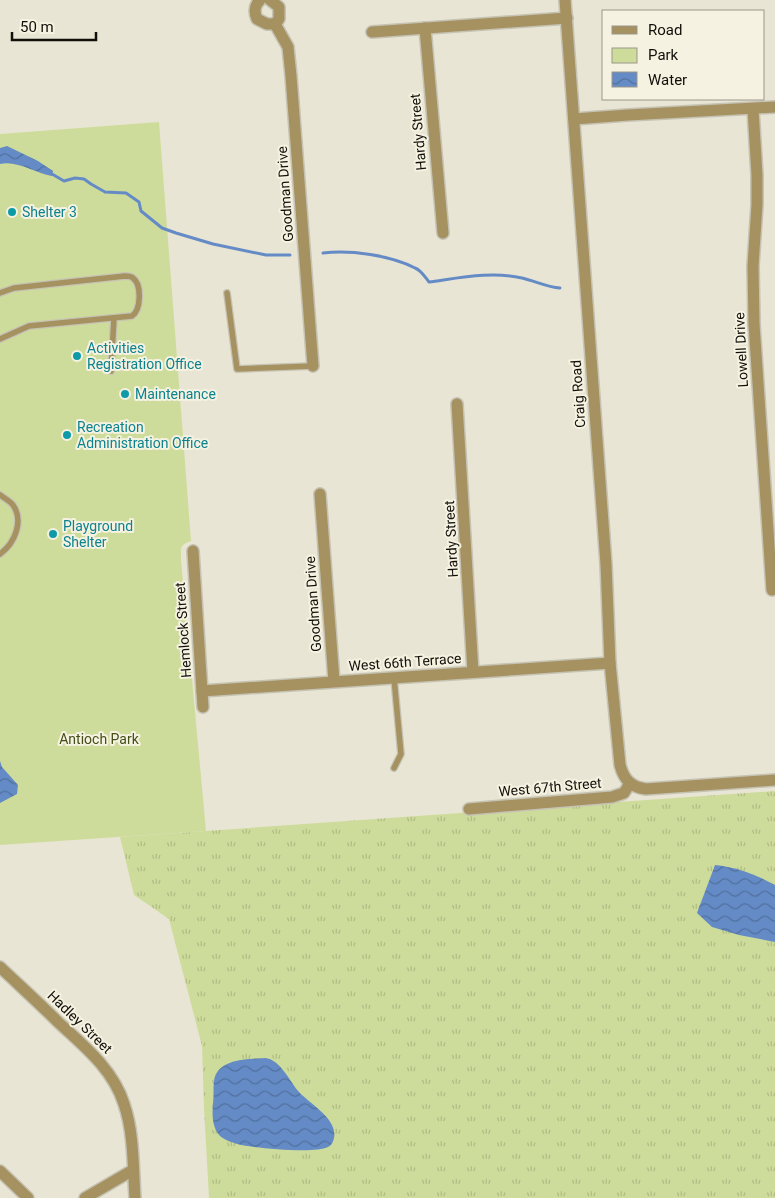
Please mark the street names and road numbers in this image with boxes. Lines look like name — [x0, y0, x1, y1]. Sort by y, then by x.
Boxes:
street label: Hardy Street — [407, 92, 429, 171]
street label: Goodman Drive — [274, 146, 296, 242]
street label: Lowell Drive — [731, 312, 751, 388]
street label: Craig Road — [568, 359, 588, 429]
street label: Hardy Street — [441, 500, 461, 578]
street label: Goodman Drive — [302, 556, 324, 652]
street label: Hemlock Street — [172, 581, 194, 678]
street label: West 66th Terrace — [348, 650, 462, 674]
street label: West 67th Street — [498, 774, 603, 799]
street label: Hadley Street — [44, 987, 116, 1057]

